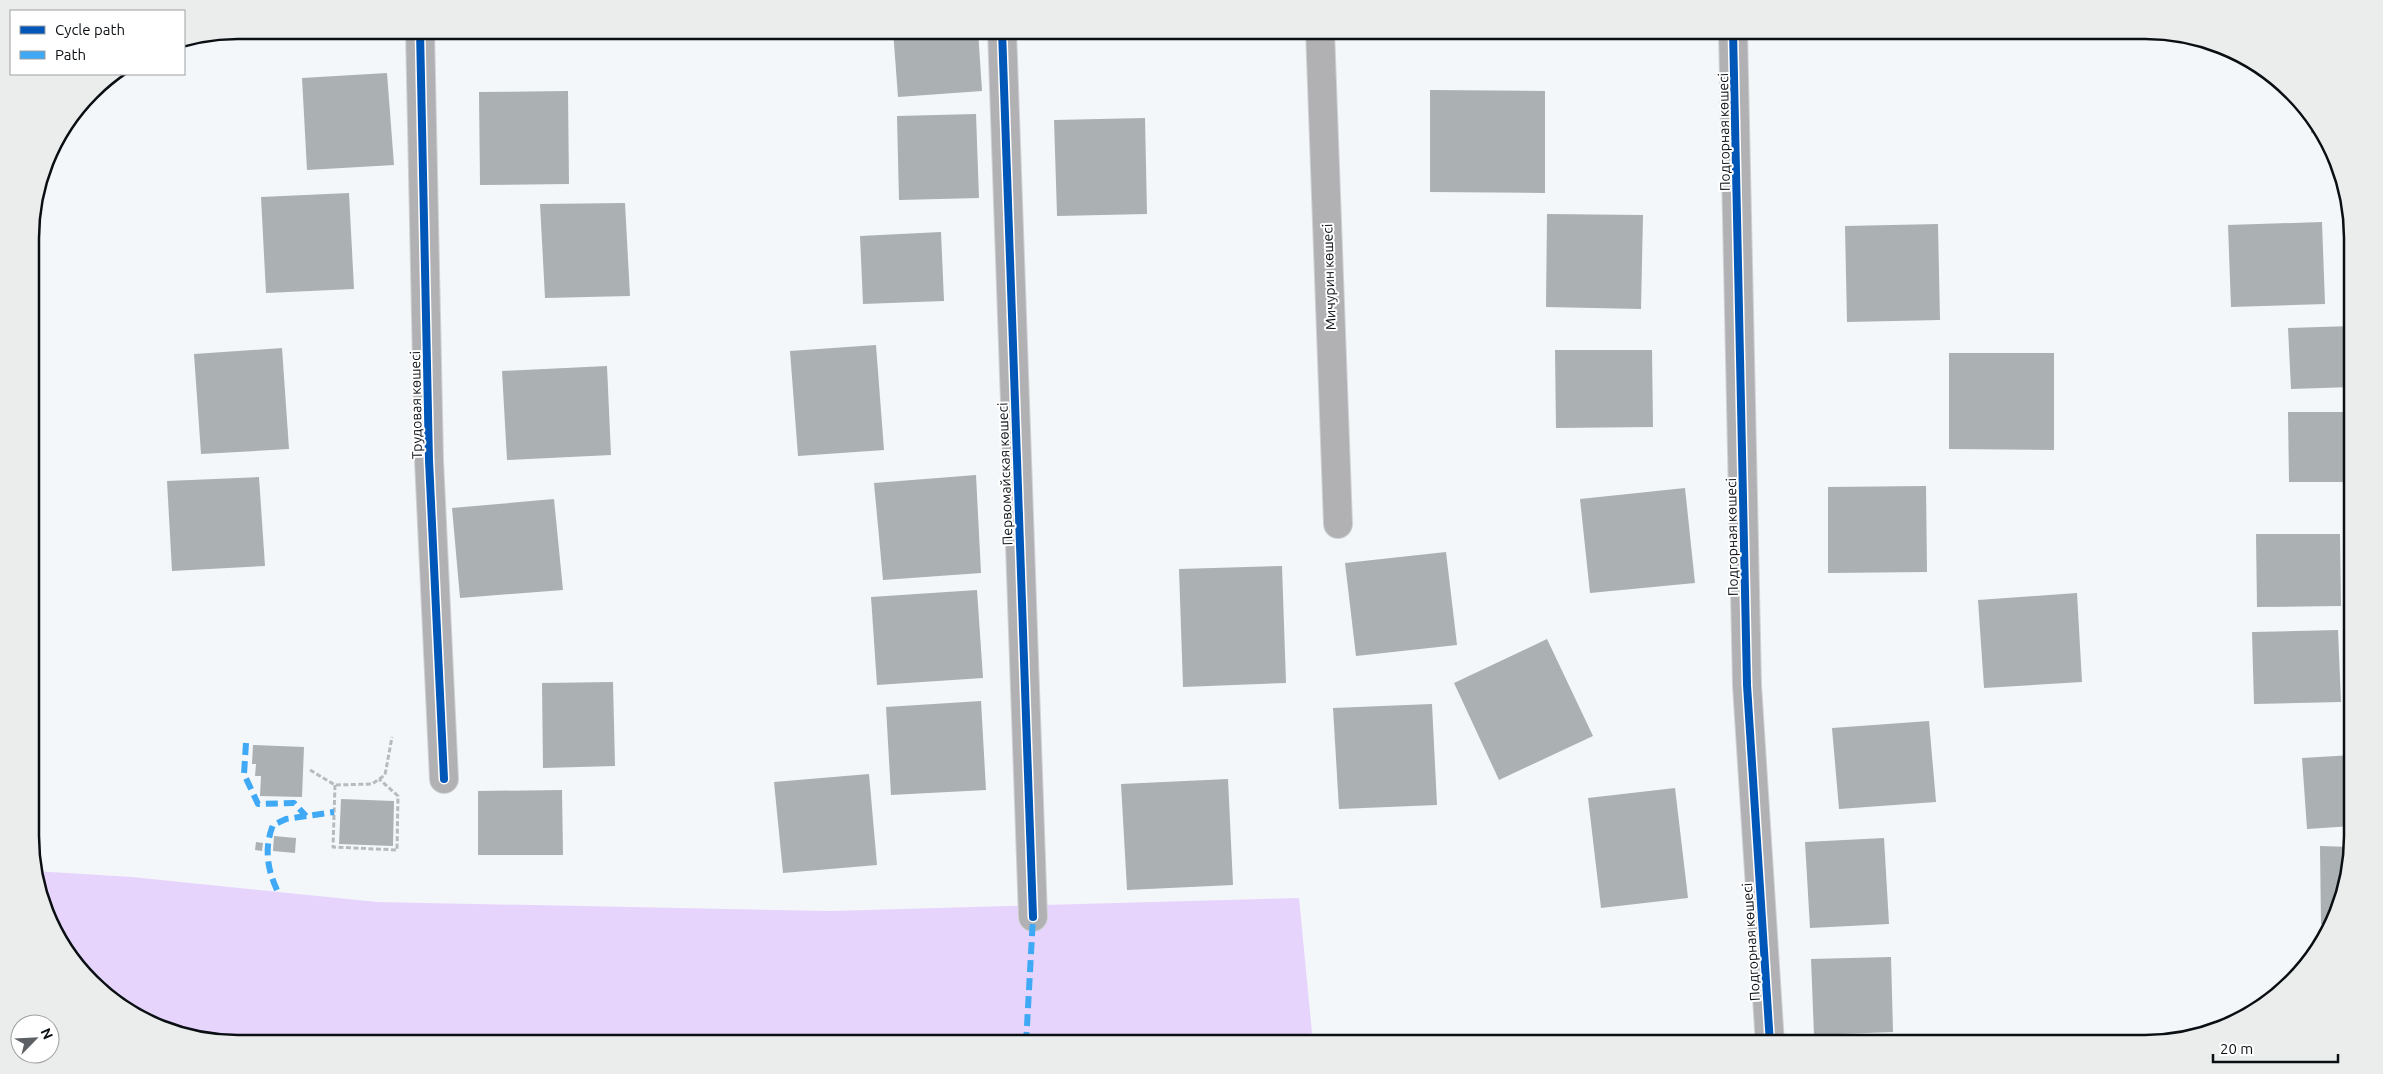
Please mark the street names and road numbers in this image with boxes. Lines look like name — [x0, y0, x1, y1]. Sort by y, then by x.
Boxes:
street label: Подгорная көшесі — [1715, 73, 1733, 191]
street label: Мичурин көшесі — [1319, 223, 1339, 331]
street label: Трудовая көшесі — [407, 351, 425, 459]
street label: Первомайская көшесі — [995, 402, 1015, 546]
street label: Подгорная көшесі — [1723, 478, 1741, 596]
street label: Подгорная көшесі — [1739, 882, 1763, 1002]

